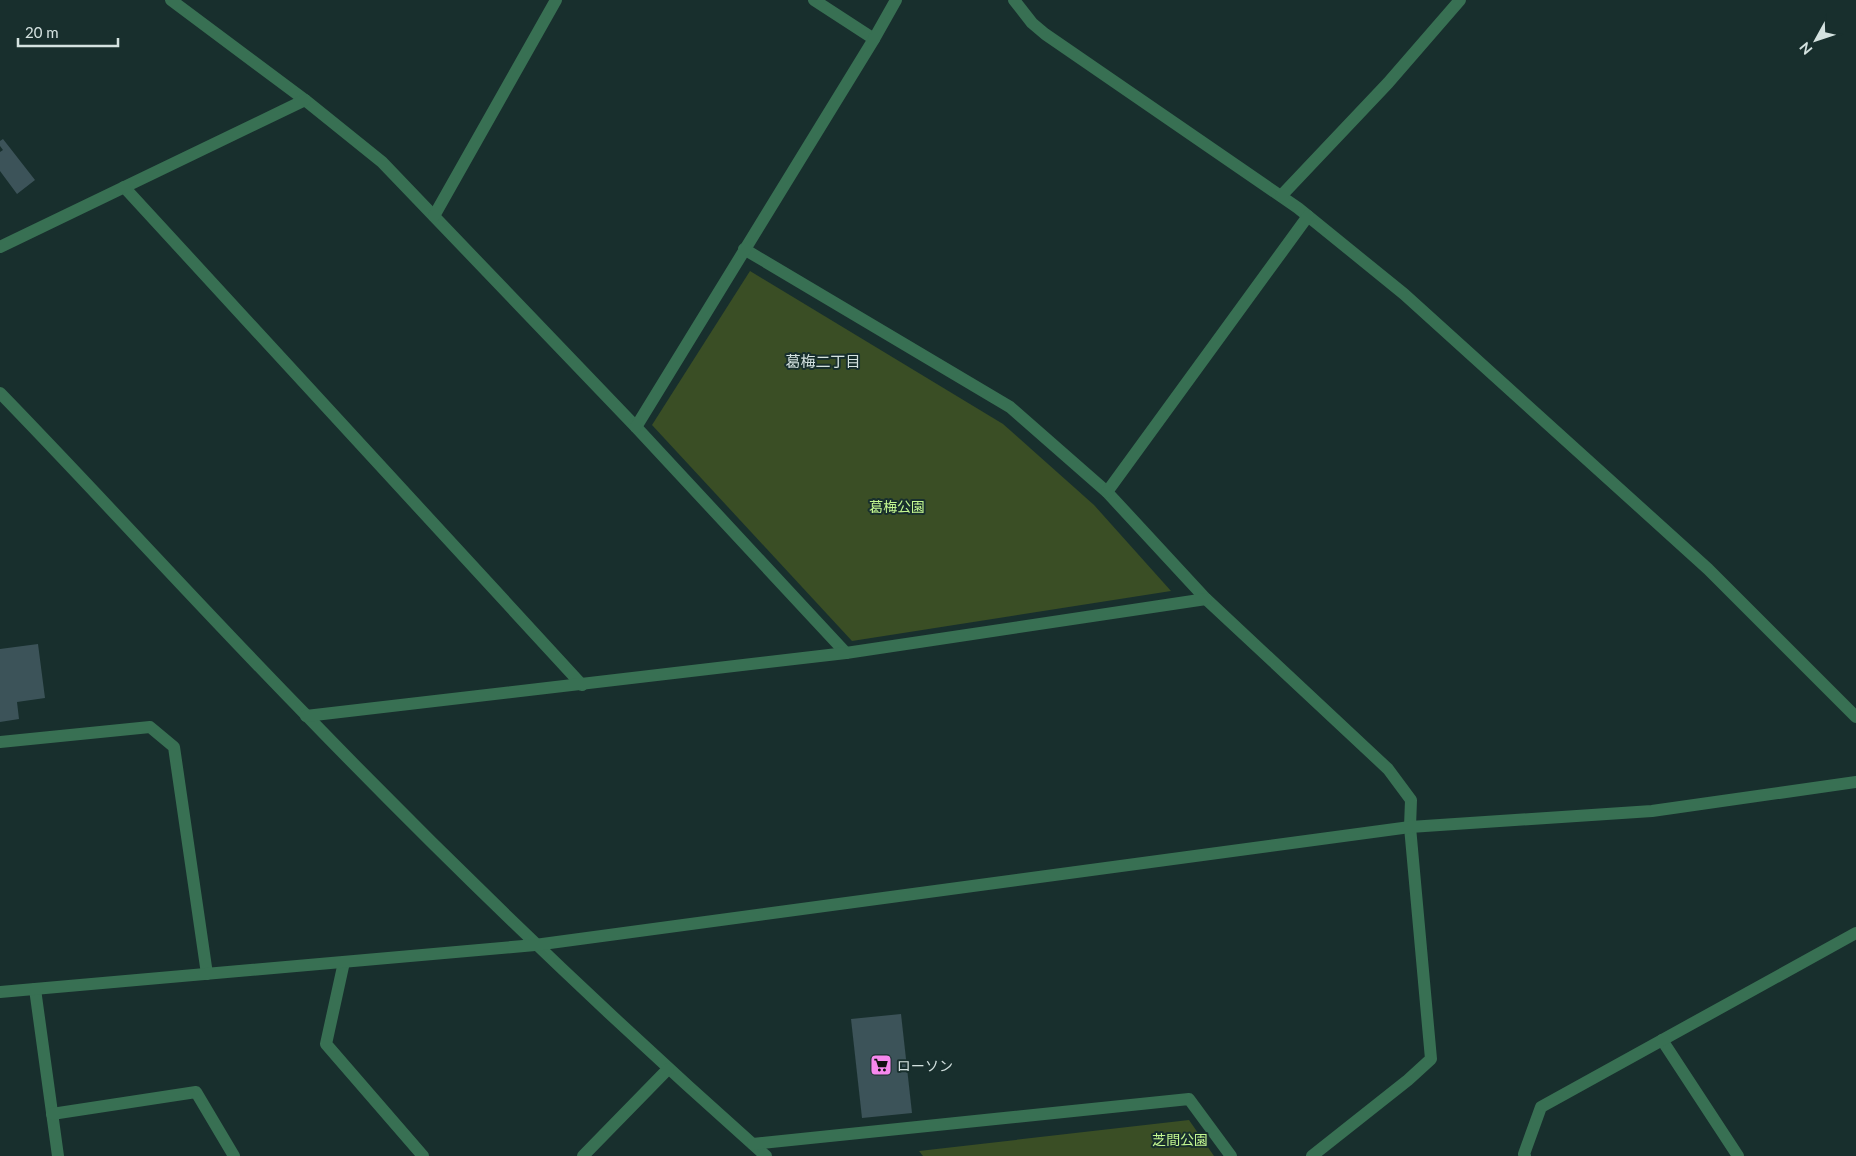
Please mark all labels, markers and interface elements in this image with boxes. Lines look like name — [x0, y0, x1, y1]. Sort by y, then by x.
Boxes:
scale bar — [18, 15, 118, 47]
north arrow — [1791, 15, 1841, 65]
text: 20 m — [25, 23, 59, 41]
text: N — [1796, 39, 1816, 58]
district label: 葛梅二丁目 — [785, 352, 861, 370]
park label: 葛梅公園 — [869, 498, 925, 515]
supermarket icon: ローソン — [869, 1053, 893, 1077]
place label: ローソン — [897, 1057, 953, 1074]
park label: 芝間公園 — [1152, 1131, 1208, 1148]

